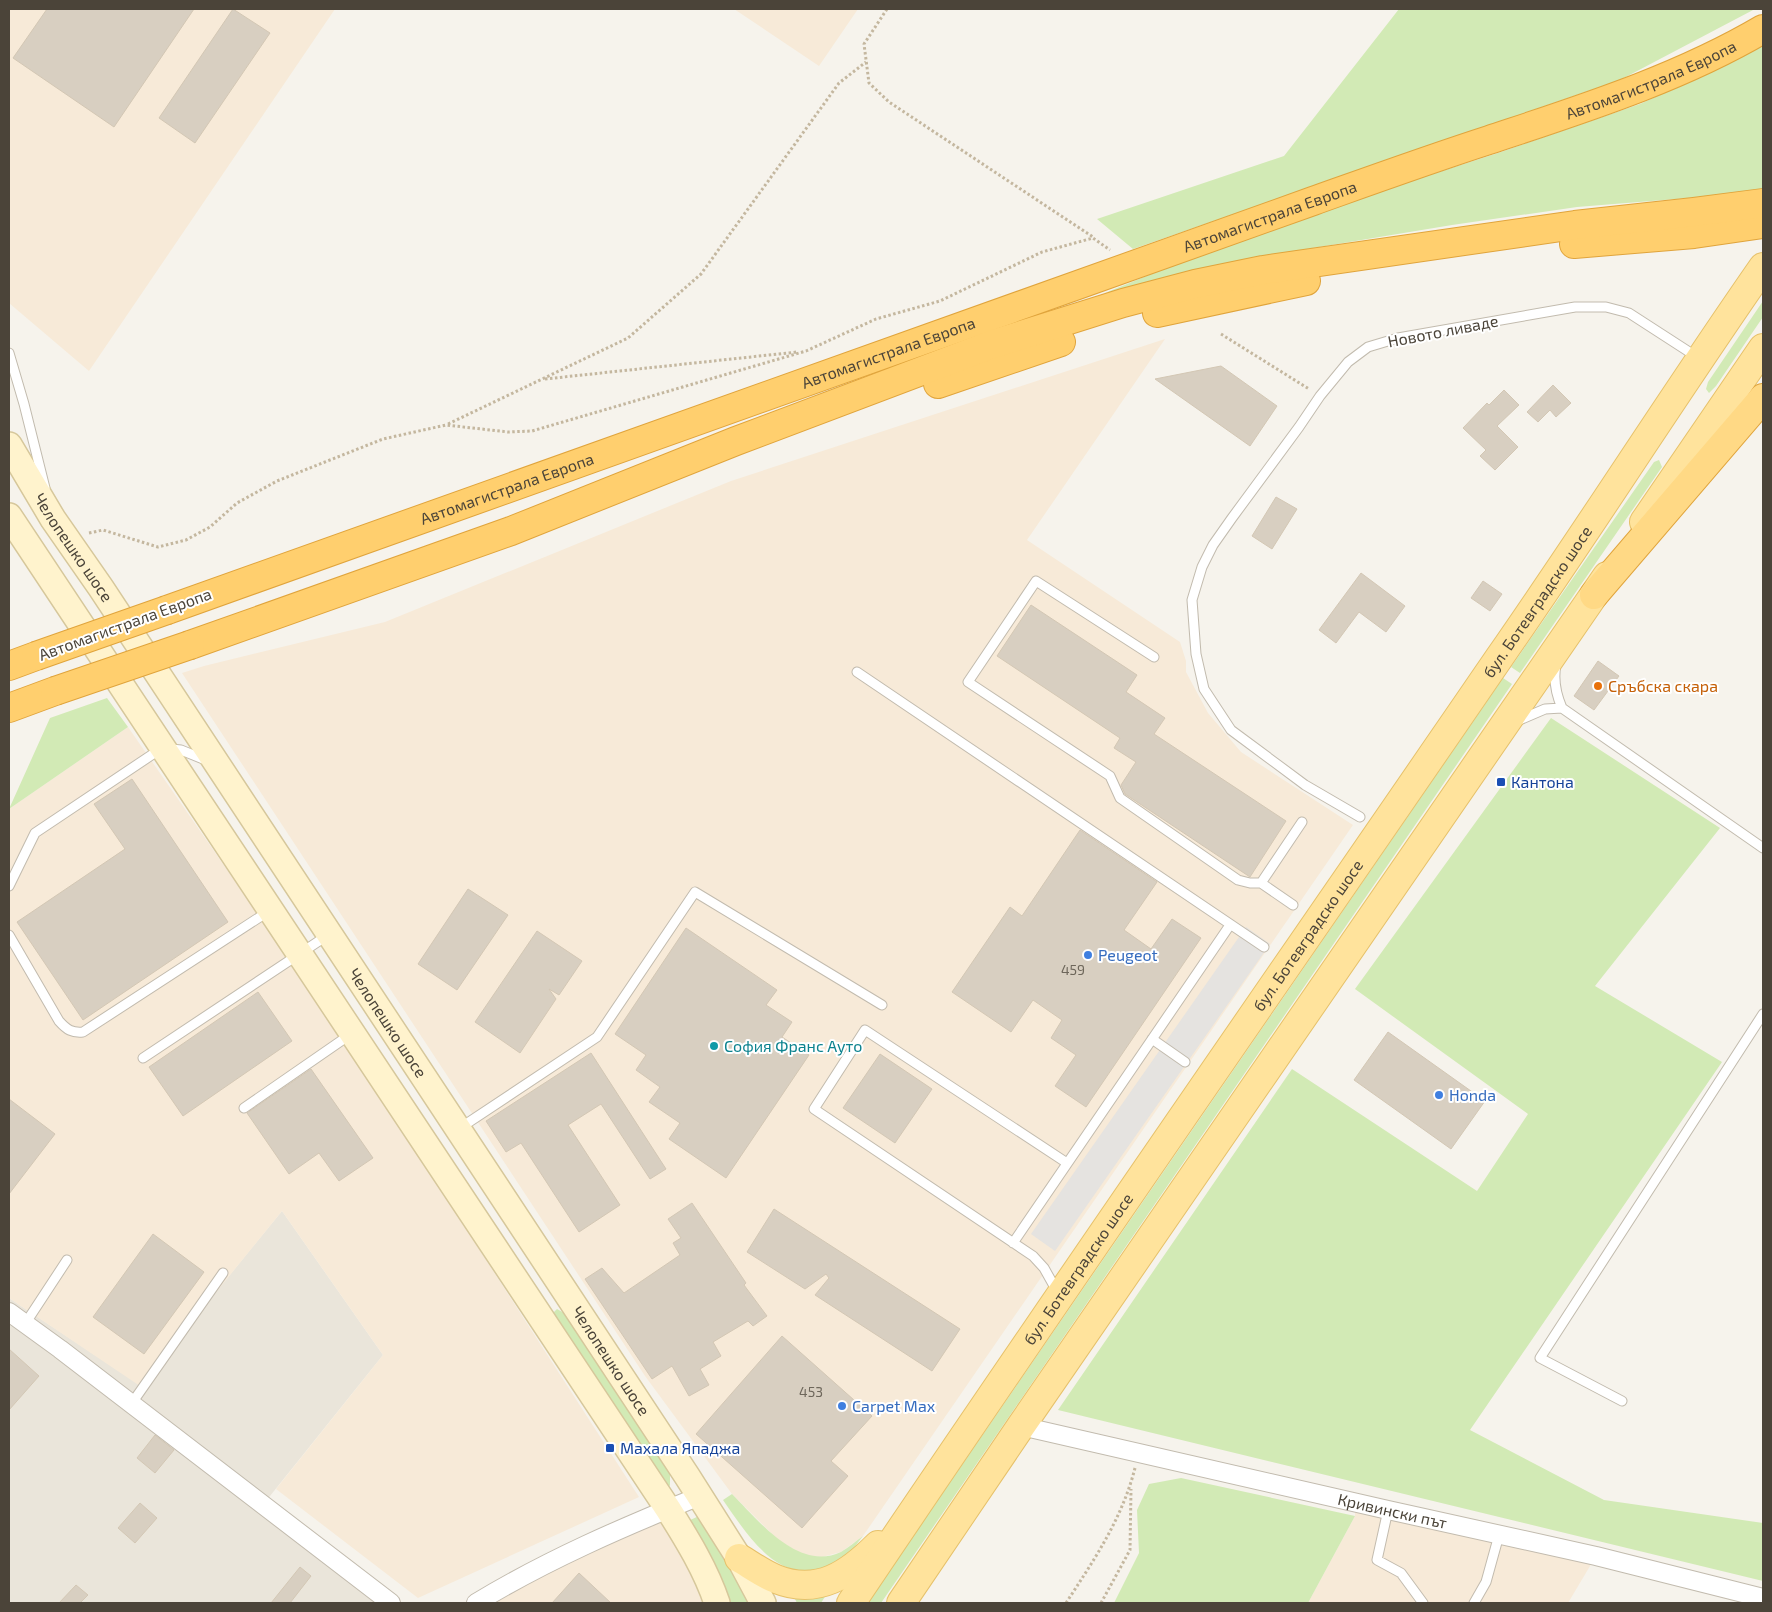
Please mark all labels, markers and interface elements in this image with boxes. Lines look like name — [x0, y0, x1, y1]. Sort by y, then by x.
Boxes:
street label: Автомагистрала Европа — [1563, 36, 1739, 123]
street label: Автомагистрала Европа — [1180, 176, 1359, 256]
street label: Новото ливаде — [1386, 310, 1500, 351]
street label: Автомагистрала Европа — [799, 312, 978, 392]
street label: Автомагистрала Европа — [417, 448, 596, 528]
street label: Челопешко шосе — [31, 489, 117, 605]
street label: бул. Ботевградско шосе — [1479, 522, 1595, 681]
street label: Автомагистрала Европа — [36, 583, 214, 664]
place label: Сръбска скара — [1608, 676, 1718, 695]
marker: Сръбска скара — [1592, 680, 1604, 692]
place label: Кантона — [1511, 772, 1574, 791]
marker: Кантона — [1495, 776, 1507, 788]
street label: бул. Ботевградско шосе — [1249, 856, 1366, 1014]
place label: Peugeot — [1098, 945, 1158, 964]
marker: Peugeot — [1082, 949, 1094, 961]
house number: 459 — [1061, 961, 1085, 978]
street label: Челопешко шосе — [345, 964, 431, 1081]
place label: София Франс Ауто — [724, 1036, 862, 1056]
marker: София Франс Ауто — [708, 1040, 720, 1052]
place label: Honda — [1449, 1085, 1496, 1104]
marker: Honda — [1433, 1089, 1445, 1101]
street label: бул. Ботевградско шосе — [1019, 1189, 1136, 1348]
street label: Челопешко шосе — [568, 1302, 654, 1419]
house number: 453 — [799, 1383, 823, 1400]
place label: Carpet Max — [852, 1396, 936, 1415]
marker: Carpet Max — [836, 1400, 848, 1412]
place label: Махала Япаджа — [620, 1438, 740, 1457]
marker: Махала Япаджа — [604, 1442, 616, 1454]
street label: Кривински път — [1336, 1489, 1449, 1532]

